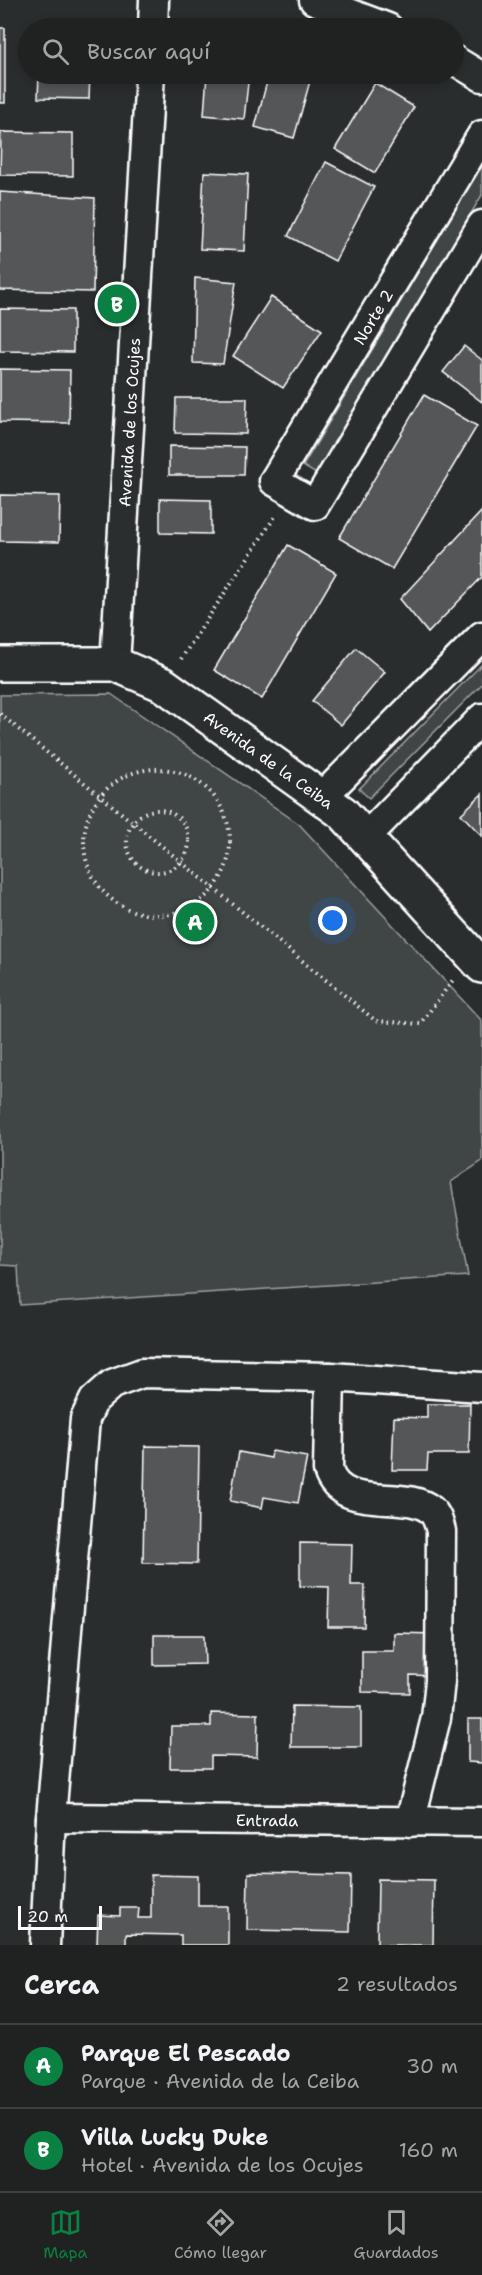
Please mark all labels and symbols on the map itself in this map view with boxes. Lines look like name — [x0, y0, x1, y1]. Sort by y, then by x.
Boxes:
pin: B — [98, 282, 136, 326]
street label: Norte 2 — [349, 286, 398, 349]
street label: Avenida de los Ocujes — [114, 337, 145, 508]
street label: Avenida de la Ceiba — [199, 707, 338, 814]
pin: A — [176, 900, 214, 944]
your location — [318, 906, 347, 935]
street label: Entrada — [236, 1810, 298, 1831]
scale bar — [18, 1903, 102, 1930]

